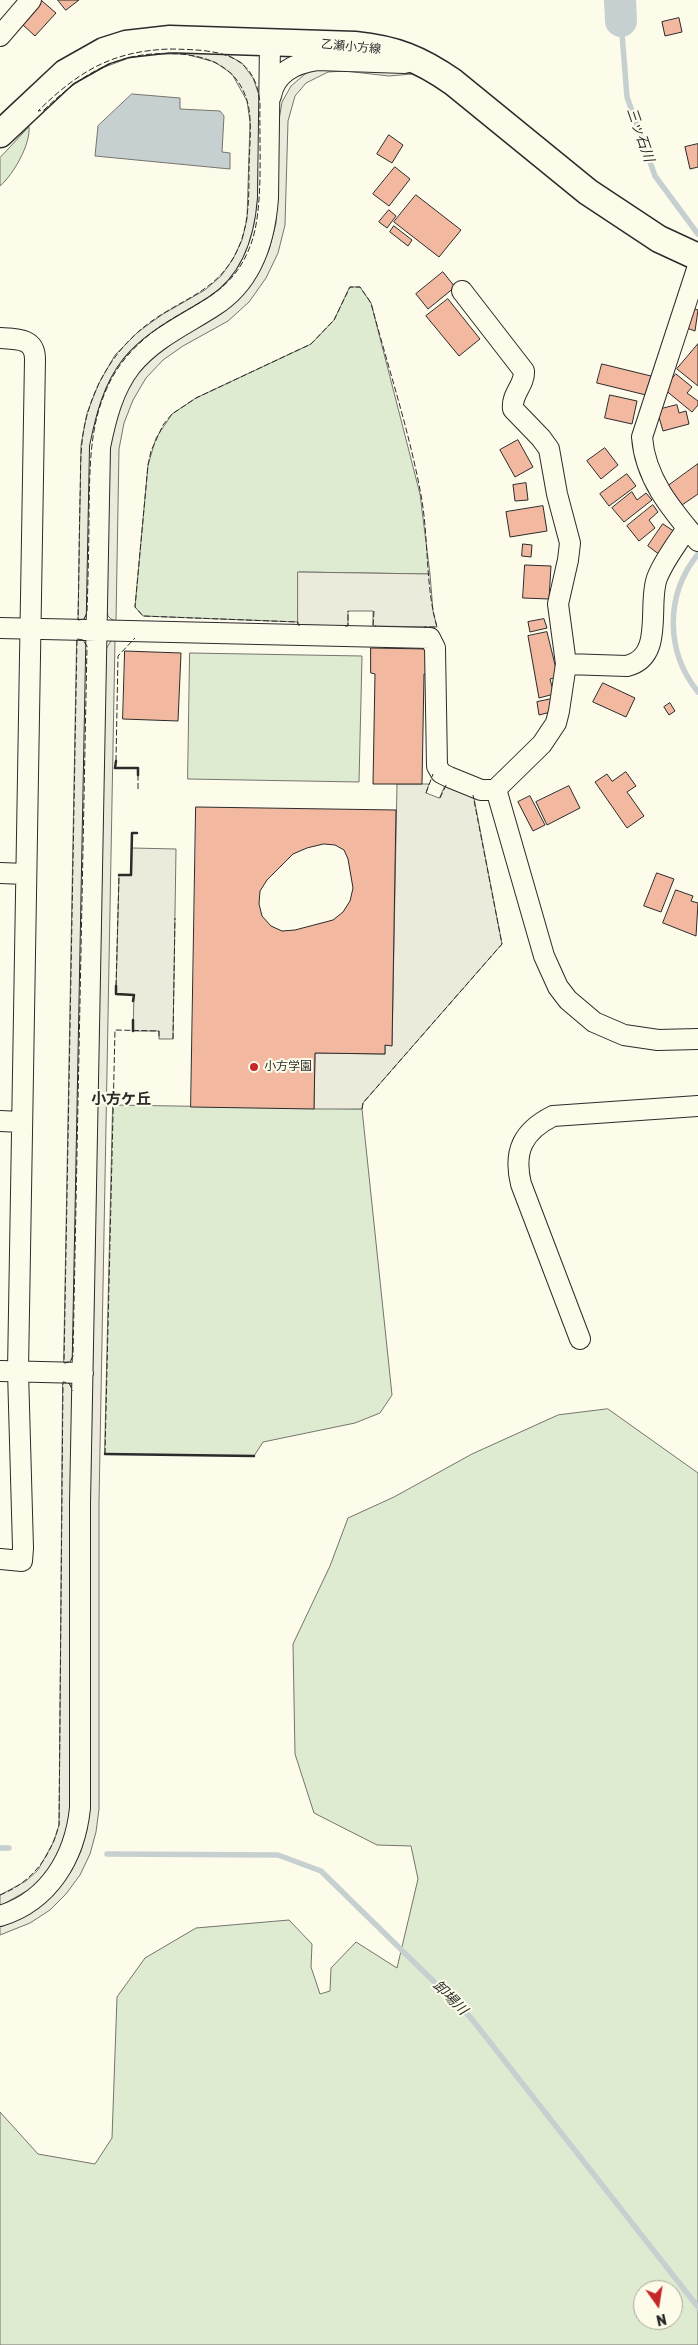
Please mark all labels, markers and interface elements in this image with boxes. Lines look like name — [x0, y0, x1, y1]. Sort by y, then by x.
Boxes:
street label: 乙瀬小方線 — [320, 37, 382, 57]
water label: 三ッ石川 — [623, 106, 657, 164]
place label: 小方学園 — [264, 1060, 312, 1074]
marker: 小方学園 — [248, 1061, 260, 1073]
district label: 小方ケ丘 — [91, 1091, 151, 1109]
water label: 卸場川 — [429, 1977, 471, 2019]
north arrow — [633, 2280, 683, 2330]
text: N — [654, 2310, 668, 2329]

